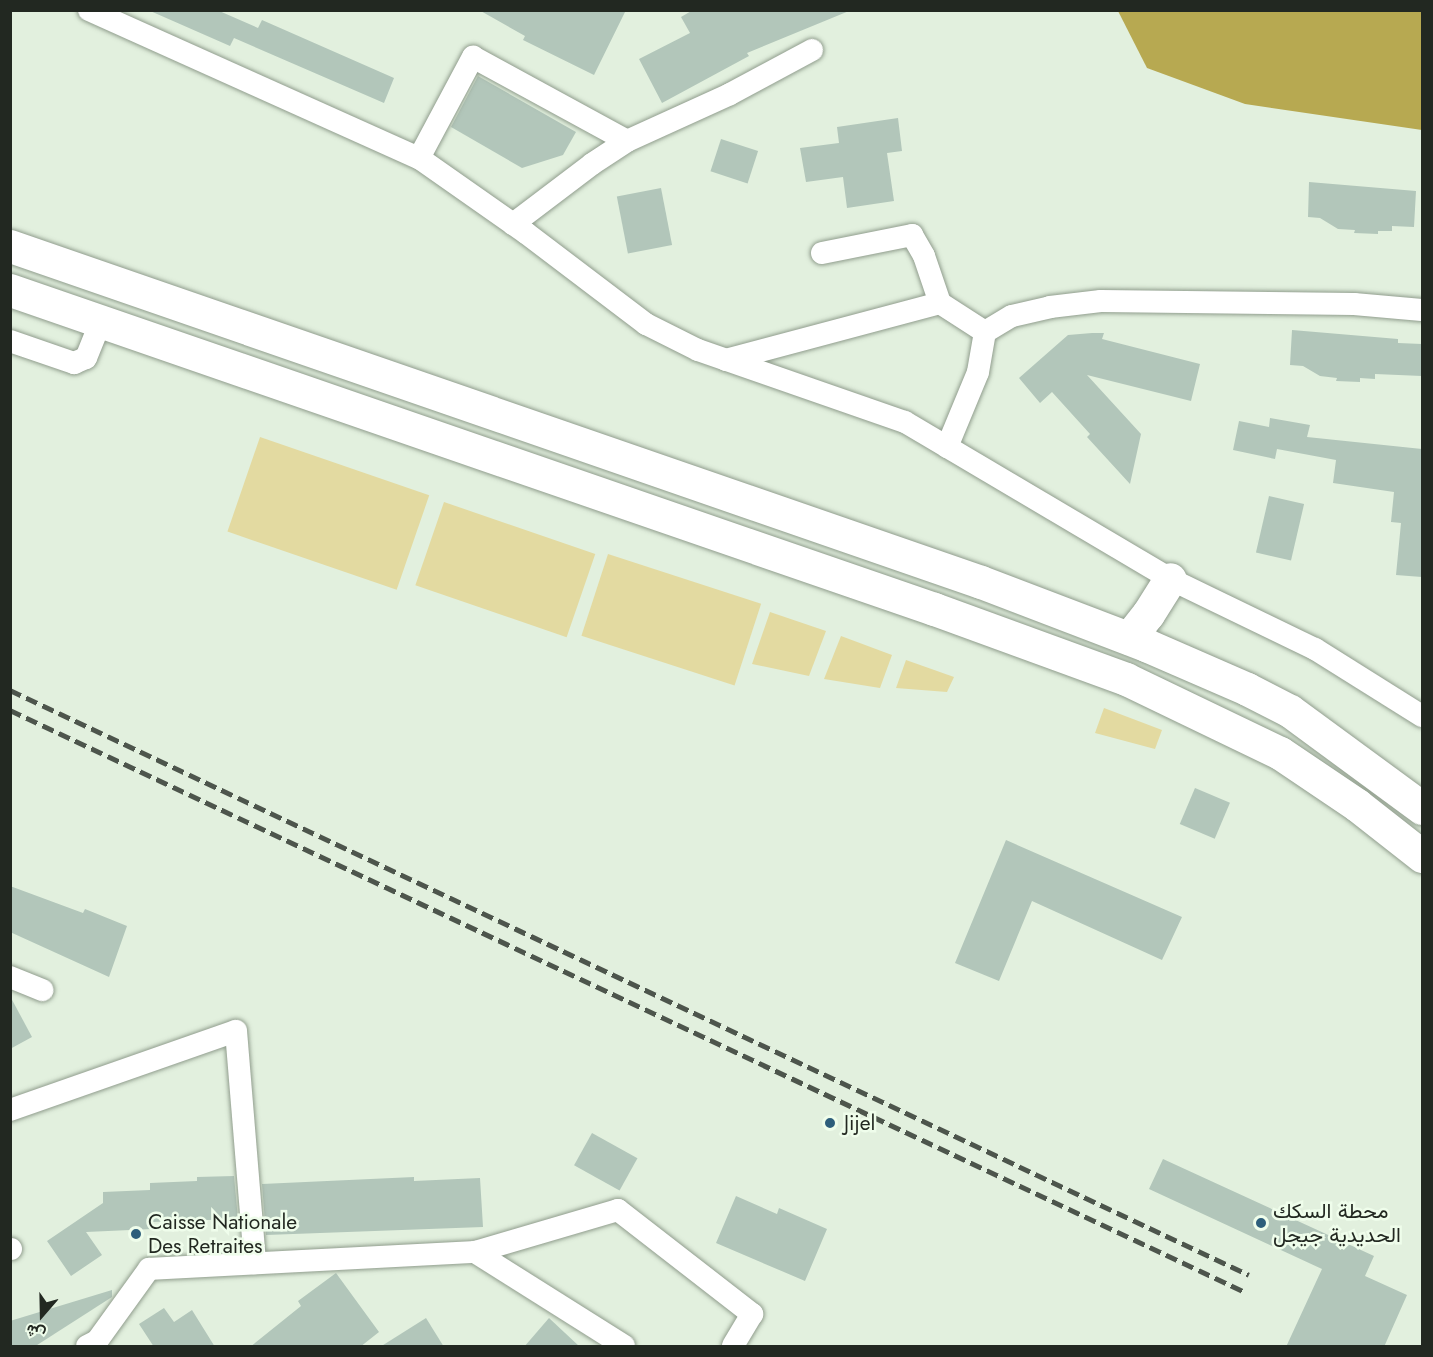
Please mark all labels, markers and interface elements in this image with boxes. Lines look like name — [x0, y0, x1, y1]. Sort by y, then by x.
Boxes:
place label: Jijel — [844, 1110, 875, 1136]
marker: Jijel — [821, 1114, 839, 1132]
place label: محطة السكك الحديدية جيجل — [1273, 1198, 1401, 1248]
place label: Caisse Nationale Des Retraites — [148, 1209, 297, 1259]
marker: محطة السكك الحديدية جيجل — [1254, 1216, 1268, 1230]
marker: Caisse Nationale Des Retraites — [129, 1227, 143, 1241]
north arrow — [12, 1285, 72, 1345]
text: ش — [23, 1318, 49, 1346]

